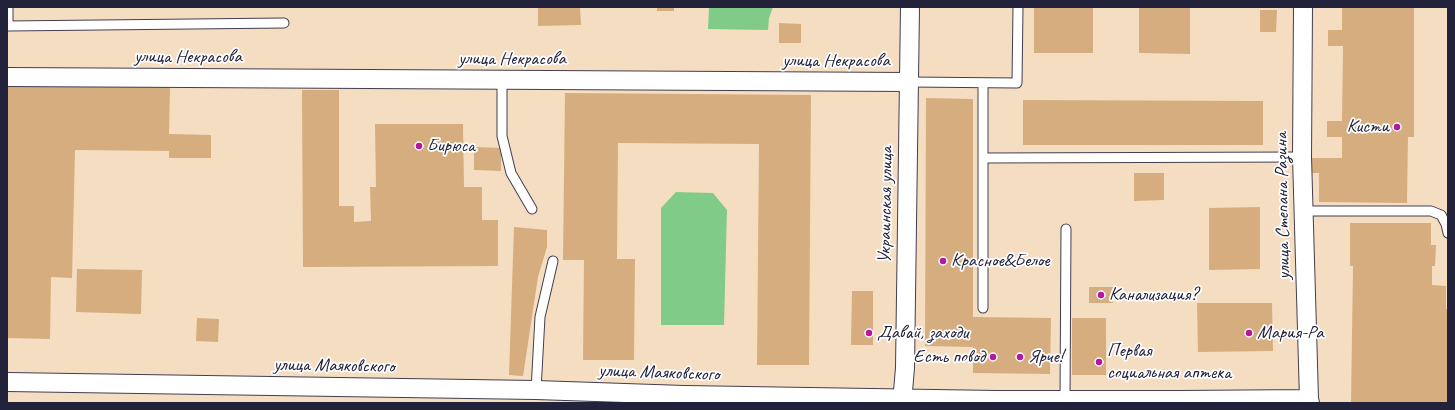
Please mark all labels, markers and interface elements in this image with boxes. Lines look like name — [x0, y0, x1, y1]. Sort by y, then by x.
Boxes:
street label: улица Некрасова — [134, 46, 242, 68]
street label: улица Некрасова — [458, 48, 566, 70]
street label: улица Некрасова — [782, 50, 890, 72]
place label: Кисти — [1347, 116, 1389, 138]
marker: Кисти — [1392, 122, 1402, 132]
street label: улица Степана Разина — [1270, 132, 1296, 280]
place label: Бирюса — [427, 135, 475, 157]
marker: Бирюса — [414, 141, 424, 151]
street label: Украинская улица — [874, 146, 898, 264]
place label: Красное&Белое — [951, 250, 1049, 272]
marker: Красное&Белое — [938, 256, 948, 266]
place label: Канализация? — [1109, 284, 1197, 306]
marker: Канализация? — [1096, 290, 1106, 300]
place label: Давай, заходи — [877, 322, 968, 344]
place label: Мария-Ра — [1257, 322, 1323, 344]
marker: Давай, заходи — [864, 328, 874, 338]
marker: Мария-Ра — [1244, 328, 1254, 338]
place label: Первая социальная аптека — [1107, 340, 1231, 384]
place label: Есть повод — [913, 346, 985, 368]
place label: Ярче! — [1028, 346, 1063, 368]
marker: Есть повод — [988, 352, 998, 362]
marker: Ярче! — [1015, 352, 1025, 362]
street label: улица Маяковского — [273, 354, 395, 378]
marker: Первая социальная аптека — [1094, 357, 1104, 367]
street label: улица Маяковского — [598, 359, 720, 387]

